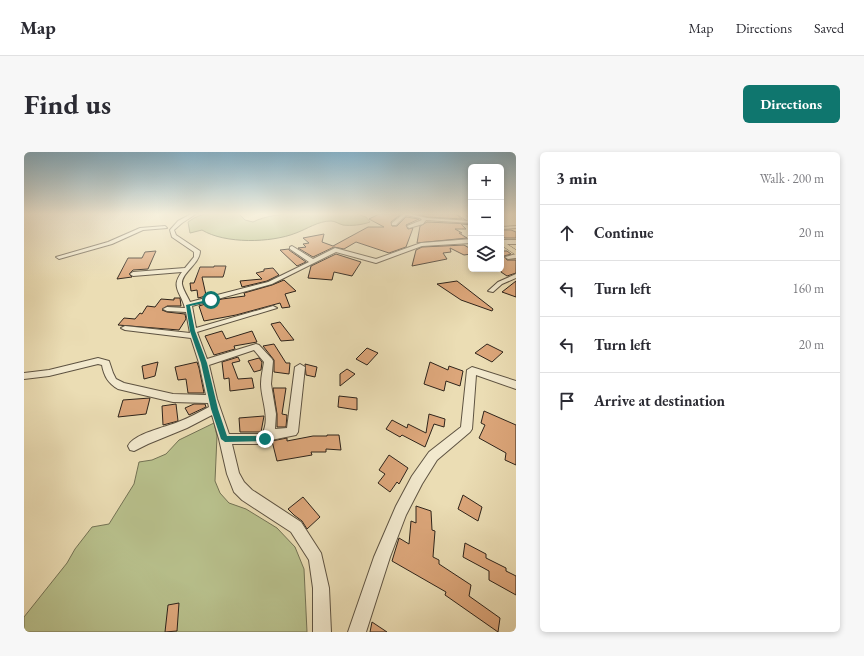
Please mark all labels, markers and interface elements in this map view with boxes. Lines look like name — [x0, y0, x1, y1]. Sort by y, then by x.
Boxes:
text: Map — [20, 15, 56, 40]
text: Map — [688, 19, 714, 37]
text: Directions — [736, 19, 792, 37]
text: Saved — [814, 19, 844, 37]
button: Directions — [743, 85, 840, 123]
text: Find us — [24, 86, 111, 122]
map controls — [468, 164, 504, 272]
button: + — [468, 164, 504, 200]
text: 3 min — [556, 167, 597, 189]
text: Walk · 200 m — [760, 170, 824, 187]
button: − — [468, 200, 504, 236]
icon: ahead — [556, 222, 578, 244]
text: Continue — [594, 223, 654, 242]
text: 20 m — [799, 224, 824, 241]
button: layers — [468, 236, 504, 272]
icon: left — [556, 278, 578, 300]
text: Turn left — [594, 279, 651, 298]
text: 160 m — [793, 280, 824, 297]
route start — [202, 291, 220, 309]
icon: left — [556, 334, 578, 356]
text: Turn left — [594, 335, 651, 354]
text: 20 m — [799, 336, 824, 353]
icon: arrive — [556, 390, 578, 412]
text: Arrive at destination — [594, 391, 725, 410]
route end — [256, 430, 274, 448]

